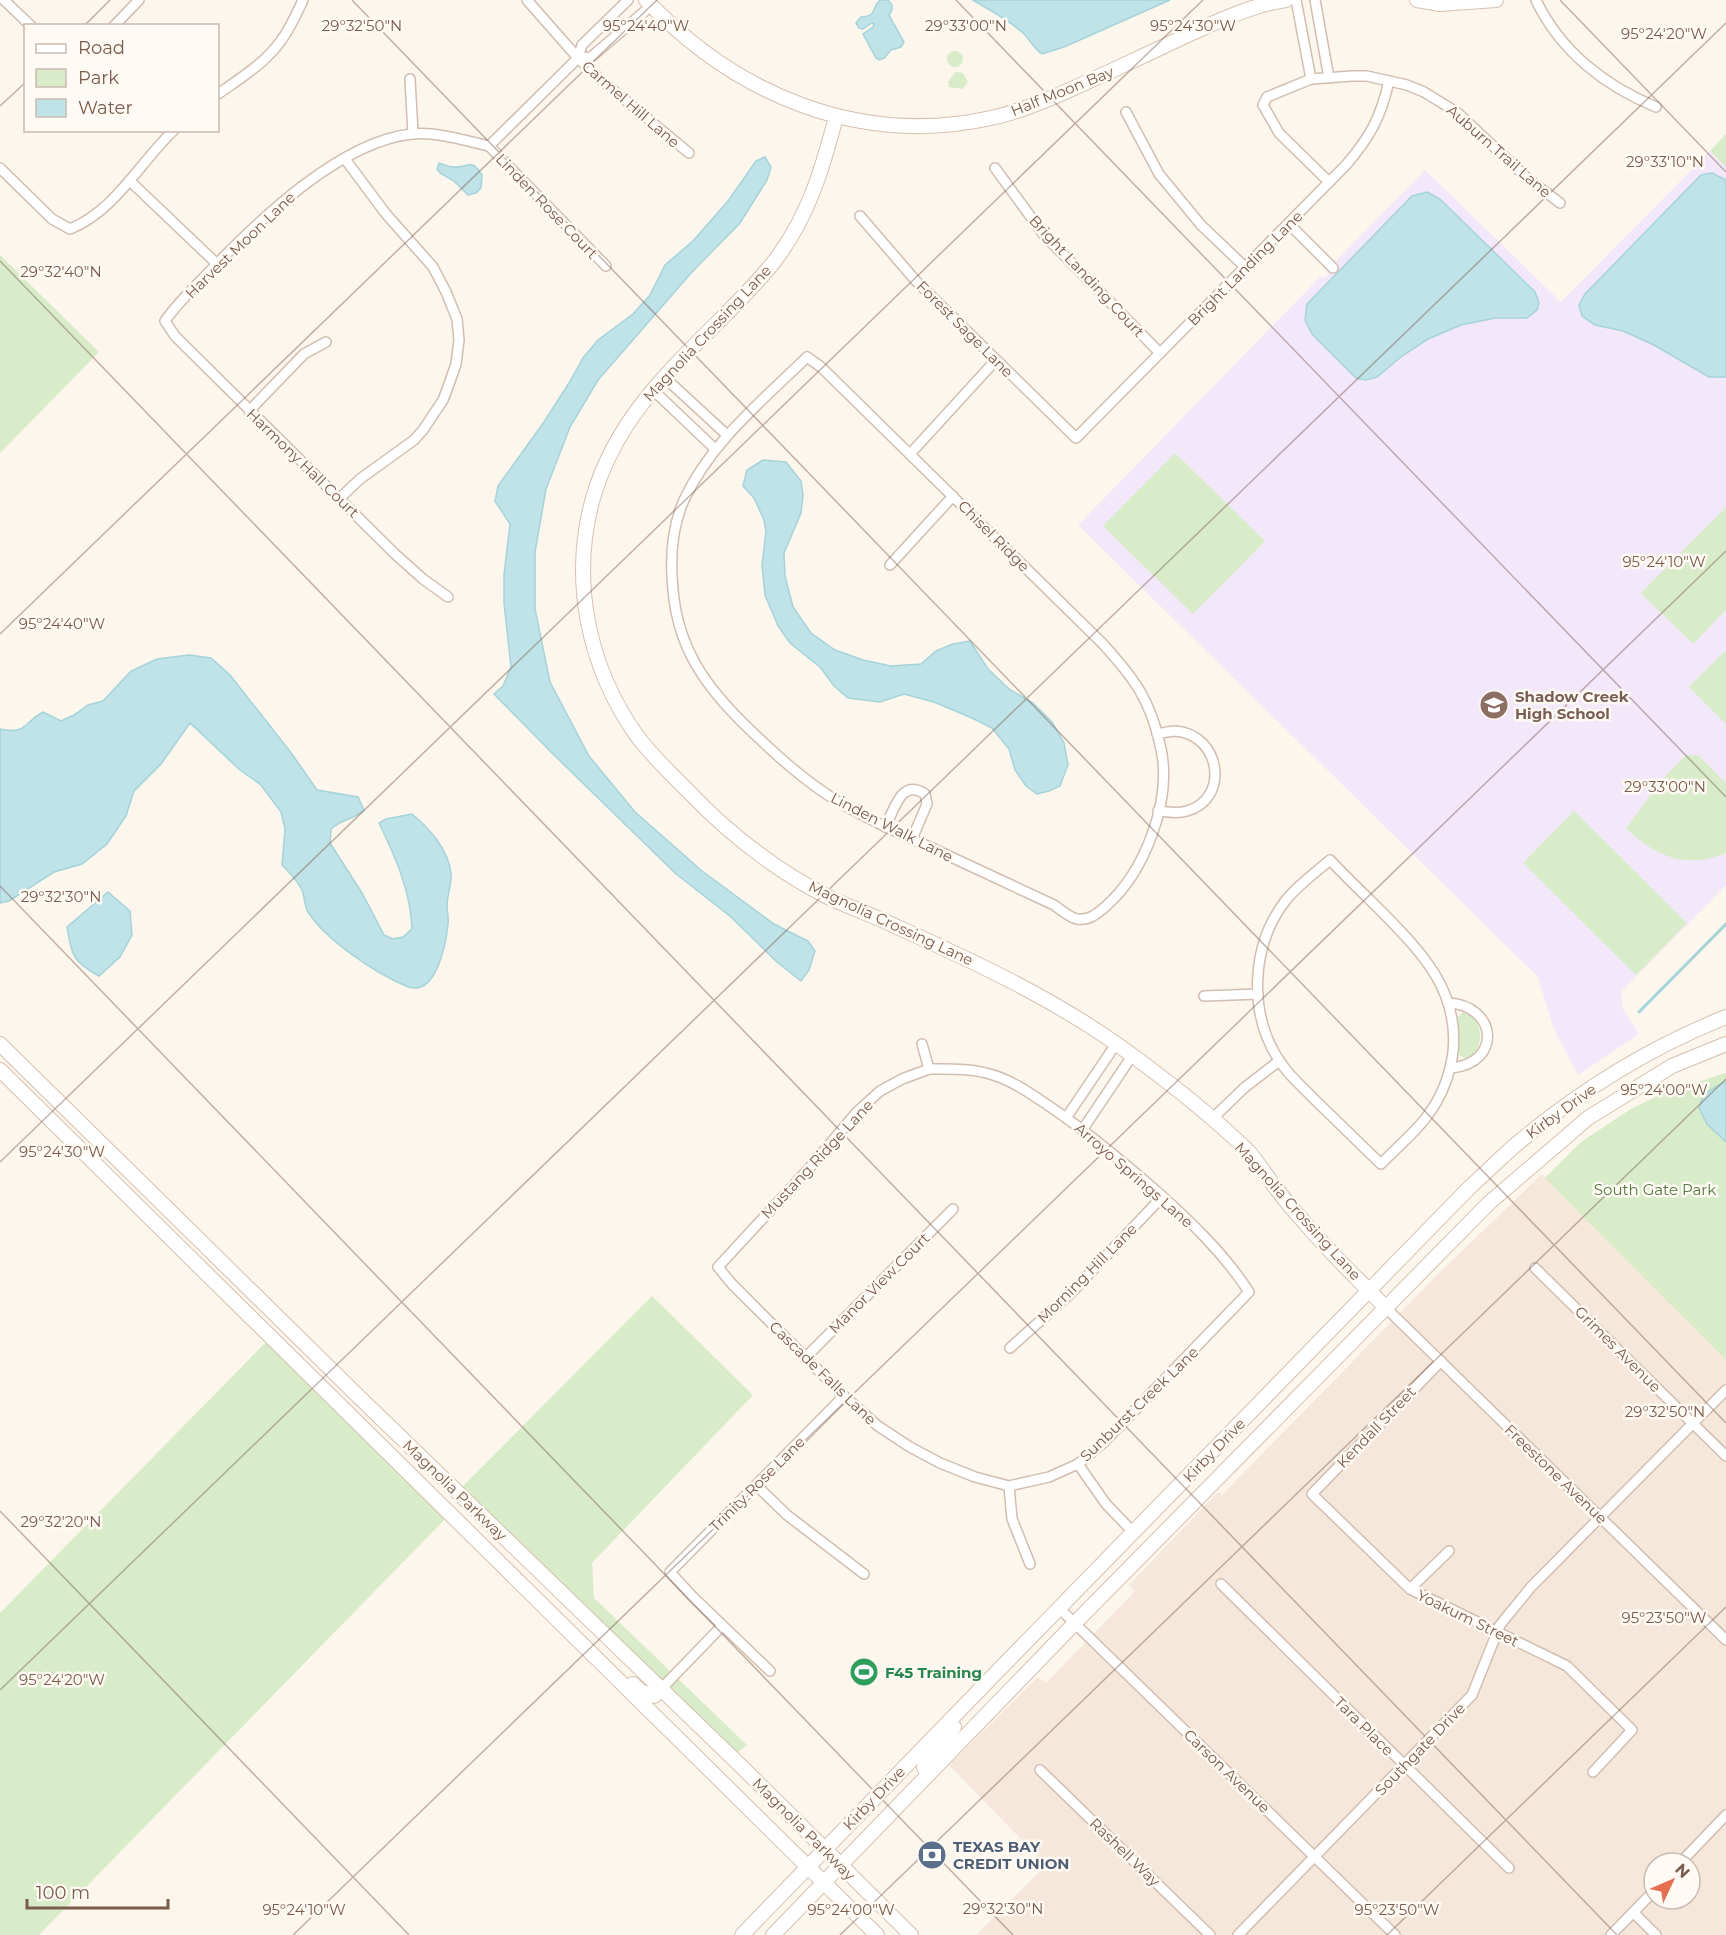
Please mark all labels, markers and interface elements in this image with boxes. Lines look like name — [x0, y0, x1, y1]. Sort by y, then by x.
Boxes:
text: 29°32'50"N — [322, 16, 402, 35]
text: 95°24'40"W — [603, 16, 690, 35]
text: 29°33'00"N — [925, 16, 1007, 35]
text: 95°24'30"W — [1150, 16, 1236, 35]
legend — [24, 24, 219, 132]
text: 95°24'20"W — [1621, 24, 1707, 43]
text: Road — [78, 37, 125, 59]
street label: Carmel Hill Lane — [578, 56, 684, 152]
street label: Half Moon Bay — [1008, 61, 1117, 120]
text: Park — [78, 67, 119, 89]
text: Water — [78, 97, 133, 119]
street label: Auburn Trail Lane — [1443, 100, 1555, 202]
street label: Linden Rose Court — [492, 149, 602, 263]
text: 29°33'10"N — [1626, 152, 1704, 171]
street label: Harvest Moon Lane — [181, 188, 299, 302]
street label: Bright Landing Lane — [1183, 206, 1307, 330]
street label: Bright Landing Court — [1025, 211, 1149, 341]
street label: Magnolia Crossing Lane — [639, 261, 775, 405]
text: 29°32'40"N — [20, 262, 102, 281]
street label: Forest Sage Lane — [913, 277, 1017, 381]
street label: Harmony Hall Court — [243, 404, 363, 522]
street label: Chisel Ridge — [954, 496, 1034, 576]
text: 95°24'10"W — [1622, 552, 1706, 571]
text: 95°24'40"W — [19, 614, 106, 633]
place label: Shadow Creek High School — [1515, 687, 1629, 723]
school or university icon: Shadow Creek High School — [1478, 689, 1510, 721]
text: 29°33'00"N — [1624, 777, 1706, 796]
street label: Linden Walk Lane — [828, 788, 956, 866]
street label: Magnolia Crossing Lane — [806, 876, 976, 970]
text: 29°32'30"N — [21, 887, 101, 906]
street label: Kirby Drive — [1522, 1079, 1600, 1143]
text: 95°24'00"W — [1620, 1080, 1708, 1099]
street label: Mustang Ridge Lane — [757, 1096, 877, 1222]
street label: Arroyo Springs Lane — [1071, 1118, 1197, 1232]
street label: Magnolia Crossing Lane — [1231, 1138, 1365, 1284]
text: 95°24'30"W — [19, 1142, 105, 1161]
park label: South Gate Park — [1594, 1180, 1716, 1199]
street label: Morning Hill Lane — [1033, 1219, 1141, 1327]
street label: Manor View Court — [825, 1229, 933, 1337]
street label: Grimes Avenue — [1571, 1302, 1665, 1396]
street label: Cascade Falls Lane — [766, 1317, 880, 1429]
street label: Sunburst Creek Lane — [1076, 1342, 1202, 1466]
street label: Kendall Street — [1332, 1382, 1420, 1472]
text: 29°32'50"N — [1625, 1402, 1705, 1421]
street label: Kirby Drive — [1179, 1414, 1249, 1486]
street label: Freestone Avenue — [1501, 1420, 1611, 1528]
street label: Trinity Rose Lane — [705, 1432, 809, 1536]
street label: Magnolia Parkway — [399, 1435, 512, 1545]
text: 29°32'20"N — [21, 1512, 101, 1531]
street label: Yoakum Street — [1414, 1585, 1522, 1651]
text: 95°23'50"W — [1622, 1608, 1707, 1627]
sports icon: F45 Training — [848, 1656, 880, 1688]
place label: F45 Training — [885, 1663, 982, 1682]
text: 95°24'20"W — [19, 1670, 105, 1689]
street label: Tara Place — [1330, 1692, 1398, 1760]
street label: Southgate Drive — [1371, 1698, 1469, 1800]
street label: Carson Avenue — [1180, 1725, 1274, 1817]
street label: Kirby Drive — [839, 1762, 909, 1834]
street label: Magnolia Parkway — [749, 1774, 860, 1885]
street label: Rashell Way — [1086, 1814, 1165, 1891]
place label: TEXAS BAY CREDIT UNION — [953, 1837, 1069, 1873]
bank icon: TEXAS BAY CREDIT UNION — [916, 1839, 948, 1871]
north arrow — [1642, 1851, 1702, 1911]
text: N — [1671, 1860, 1694, 1882]
scale bar — [27, 1872, 168, 1910]
text: 100 m — [36, 1882, 90, 1904]
text: 29°32'30"N — [963, 1899, 1043, 1918]
text: 95°24'10"W — [262, 1900, 346, 1919]
text: 95°24'00"W — [807, 1900, 895, 1919]
text: 95°23'50"W — [1355, 1900, 1440, 1919]

